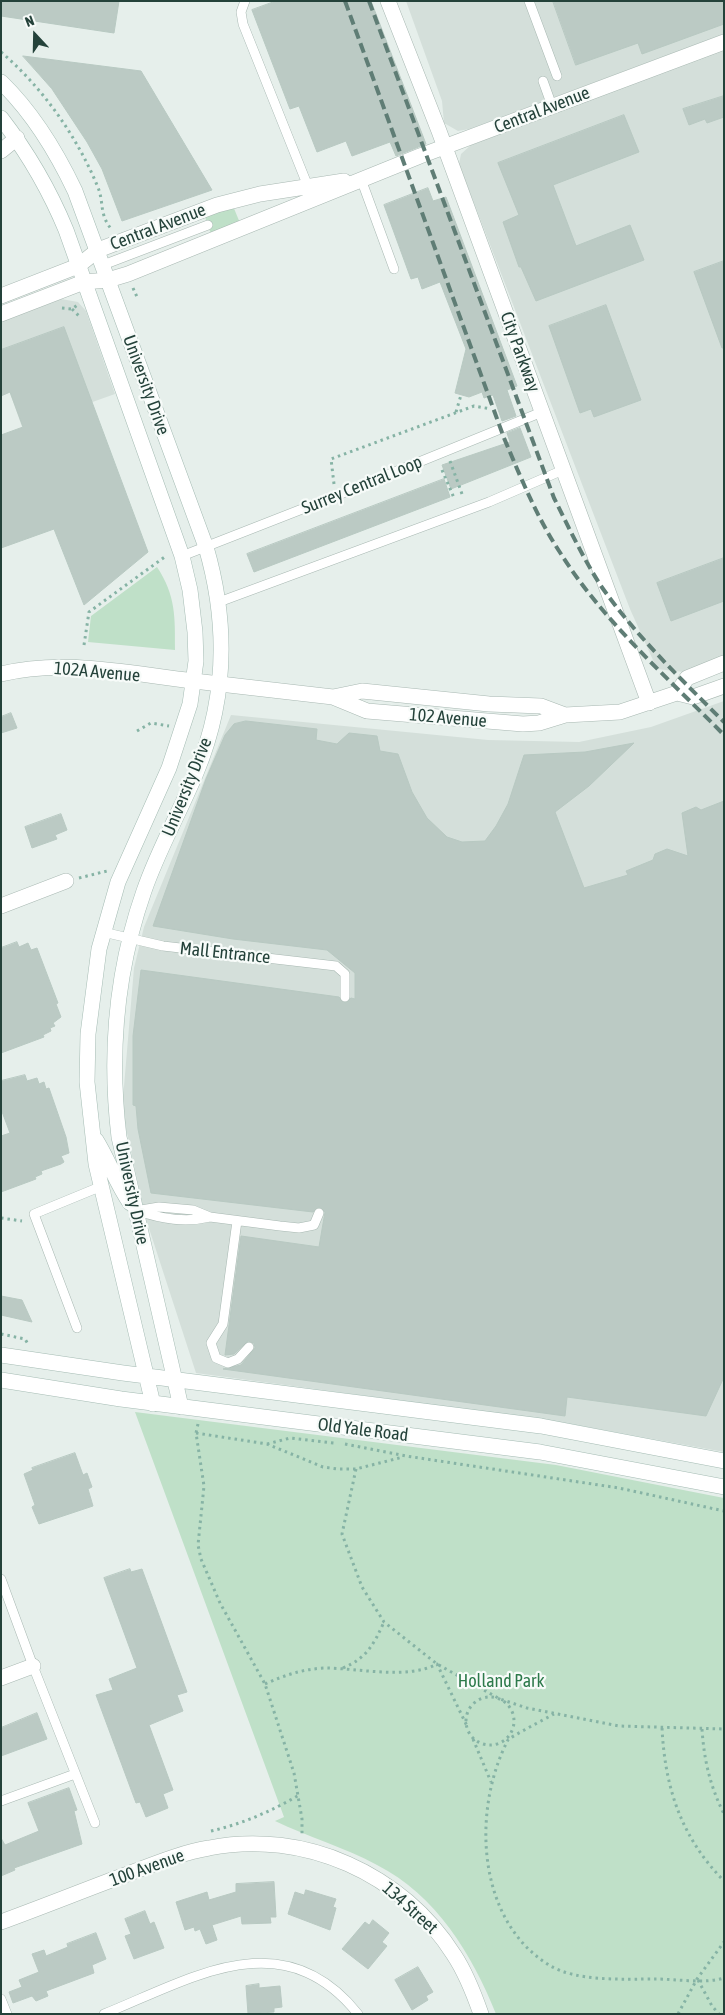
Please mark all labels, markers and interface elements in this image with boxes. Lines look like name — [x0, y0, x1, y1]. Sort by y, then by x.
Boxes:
north arrow — [10, 10, 60, 60]
text: N — [23, 12, 36, 30]
street label: Central Avenue — [491, 82, 593, 138]
street label: Central Avenue — [107, 199, 209, 255]
street label: City Parkway — [496, 309, 544, 395]
street label: University Drive — [118, 332, 174, 438]
street label: Surrey Central Loop — [299, 451, 425, 519]
street label: 102A Avenue — [53, 657, 141, 687]
street label: 102 Avenue — [408, 704, 488, 732]
street label: University Drive — [157, 734, 217, 840]
street label: Mall Entrance — [179, 938, 271, 968]
street label: University Drive — [111, 1140, 153, 1246]
street label: Old Yale Road — [317, 1414, 409, 1446]
park label: Holland Park — [458, 1670, 544, 1692]
street label: 100 Avenue — [107, 1845, 187, 1891]
street label: 134 Street — [378, 1877, 442, 1939]

